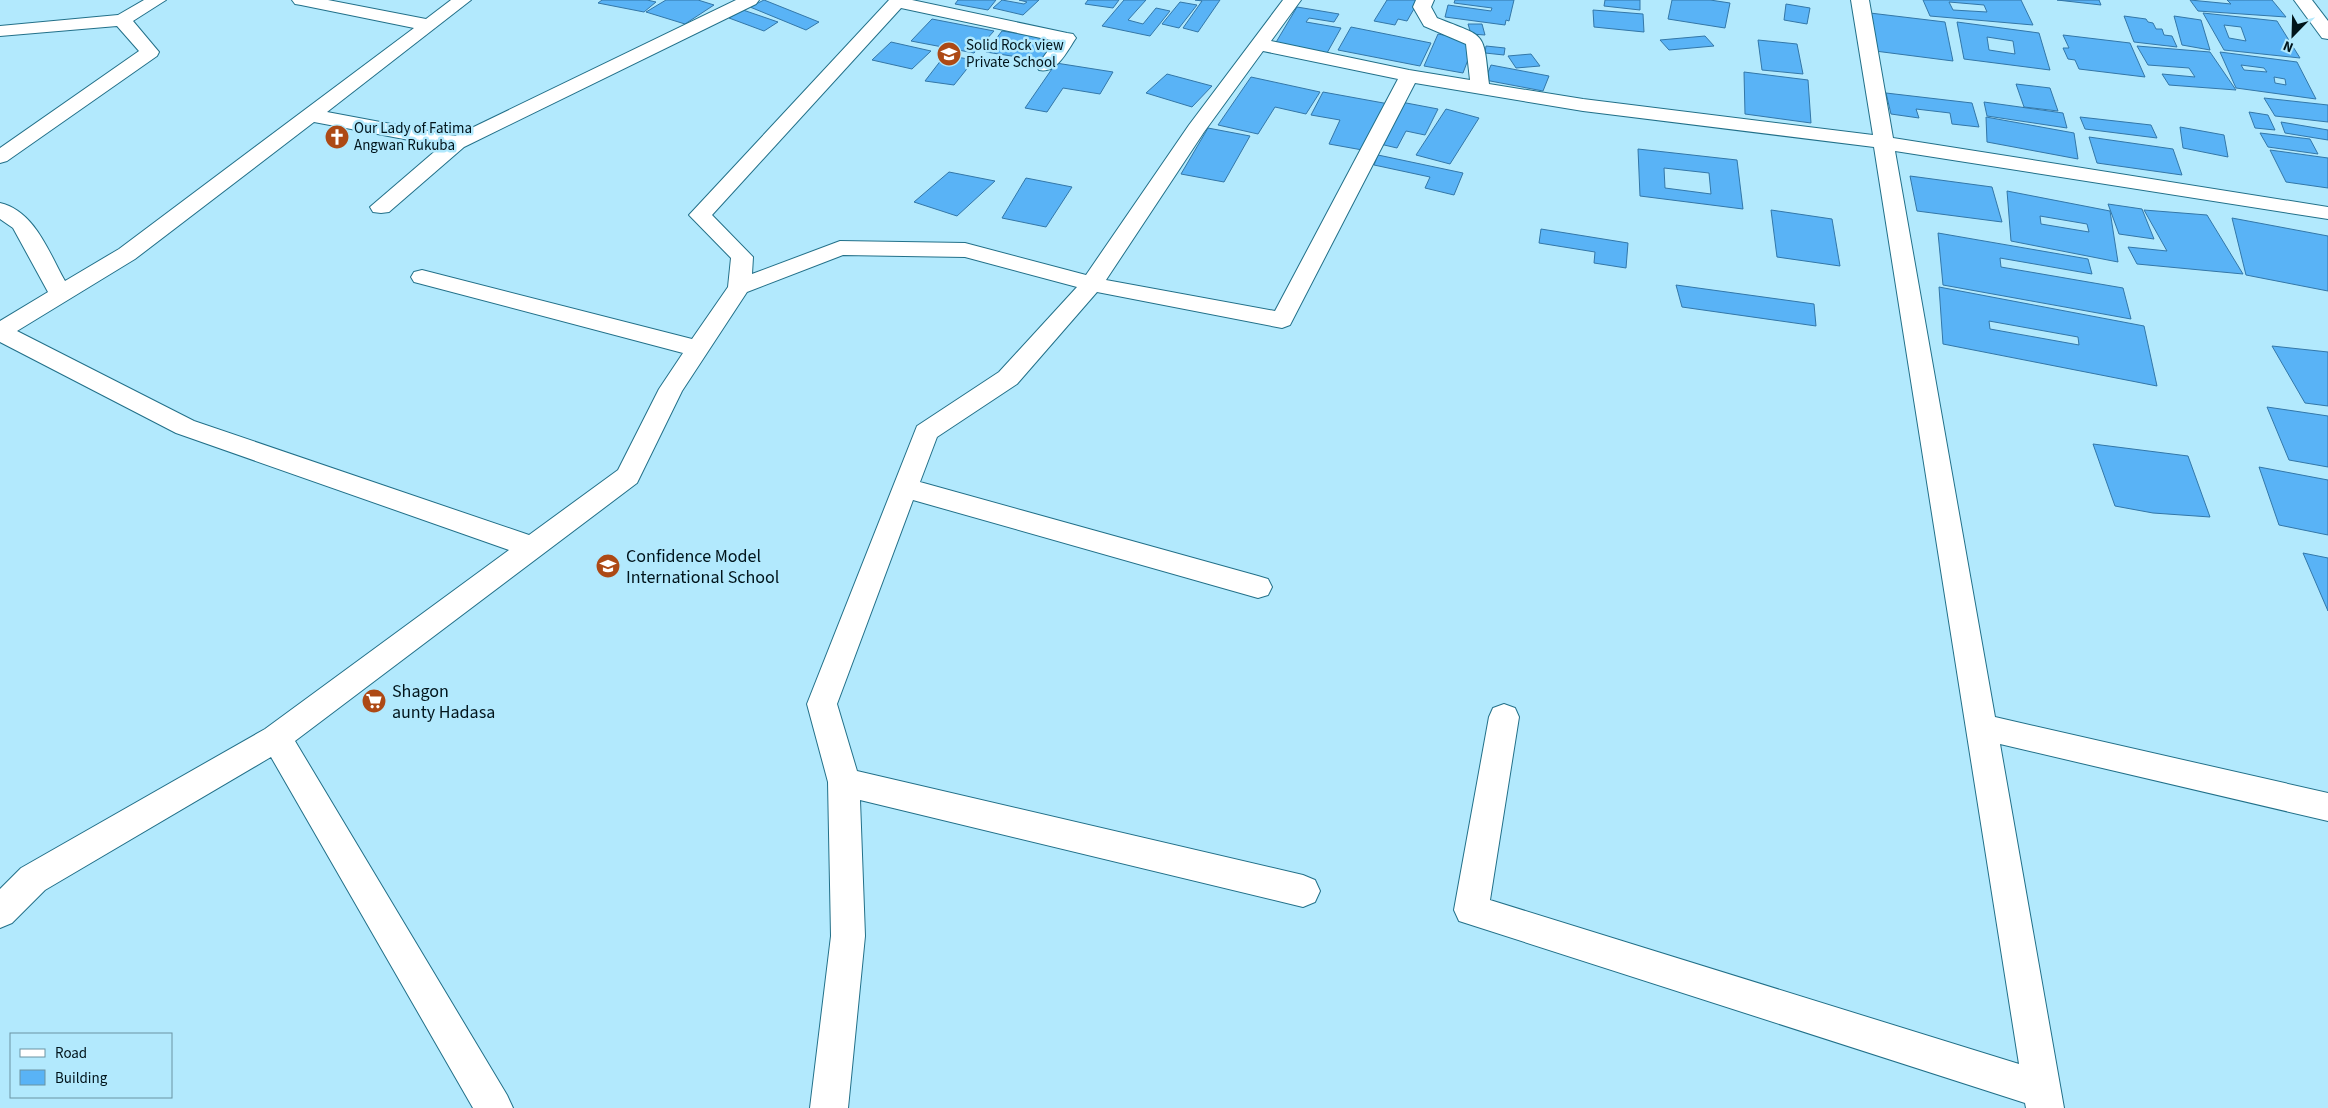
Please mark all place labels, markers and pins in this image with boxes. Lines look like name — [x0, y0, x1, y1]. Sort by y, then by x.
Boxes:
place label: Solid Rock view Private School — [966, 35, 1064, 73]
school or university icon: Solid Rock view Private School — [936, 41, 962, 67]
place label: Our Lady of Fatima Angwan Rukuba — [354, 118, 472, 156]
church icon: Our Lady of Fatima Angwan Rukuba — [324, 124, 350, 150]
place label: Confidence Model International School — [626, 544, 779, 590]
school or university icon: Confidence Model International School — [595, 553, 621, 579]
place label: Shagon aunty Hadasa — [392, 679, 495, 725]
supermarket icon: Shagon aunty Hadasa — [361, 688, 387, 714]

